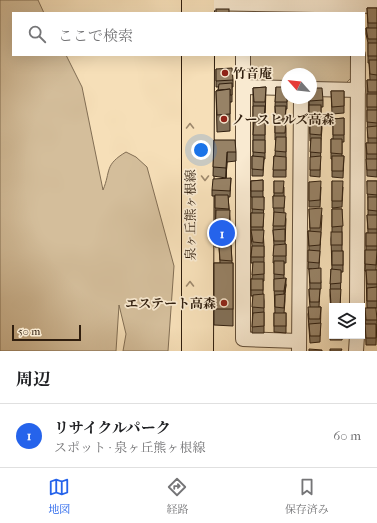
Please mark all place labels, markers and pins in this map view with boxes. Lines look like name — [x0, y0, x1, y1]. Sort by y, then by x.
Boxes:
place label: 竹音庵 — [233, 66, 272, 81]
marker: 竹音庵 — [220, 68, 230, 78]
place label: ノースヒルズ高森 — [232, 112, 335, 127]
marker: ノースヒルズ高森 — [219, 114, 229, 124]
pin: 1 — [209, 218, 235, 248]
place label: エステート高森 — [125, 296, 216, 311]
marker: エステート高森 — [219, 298, 229, 308]

